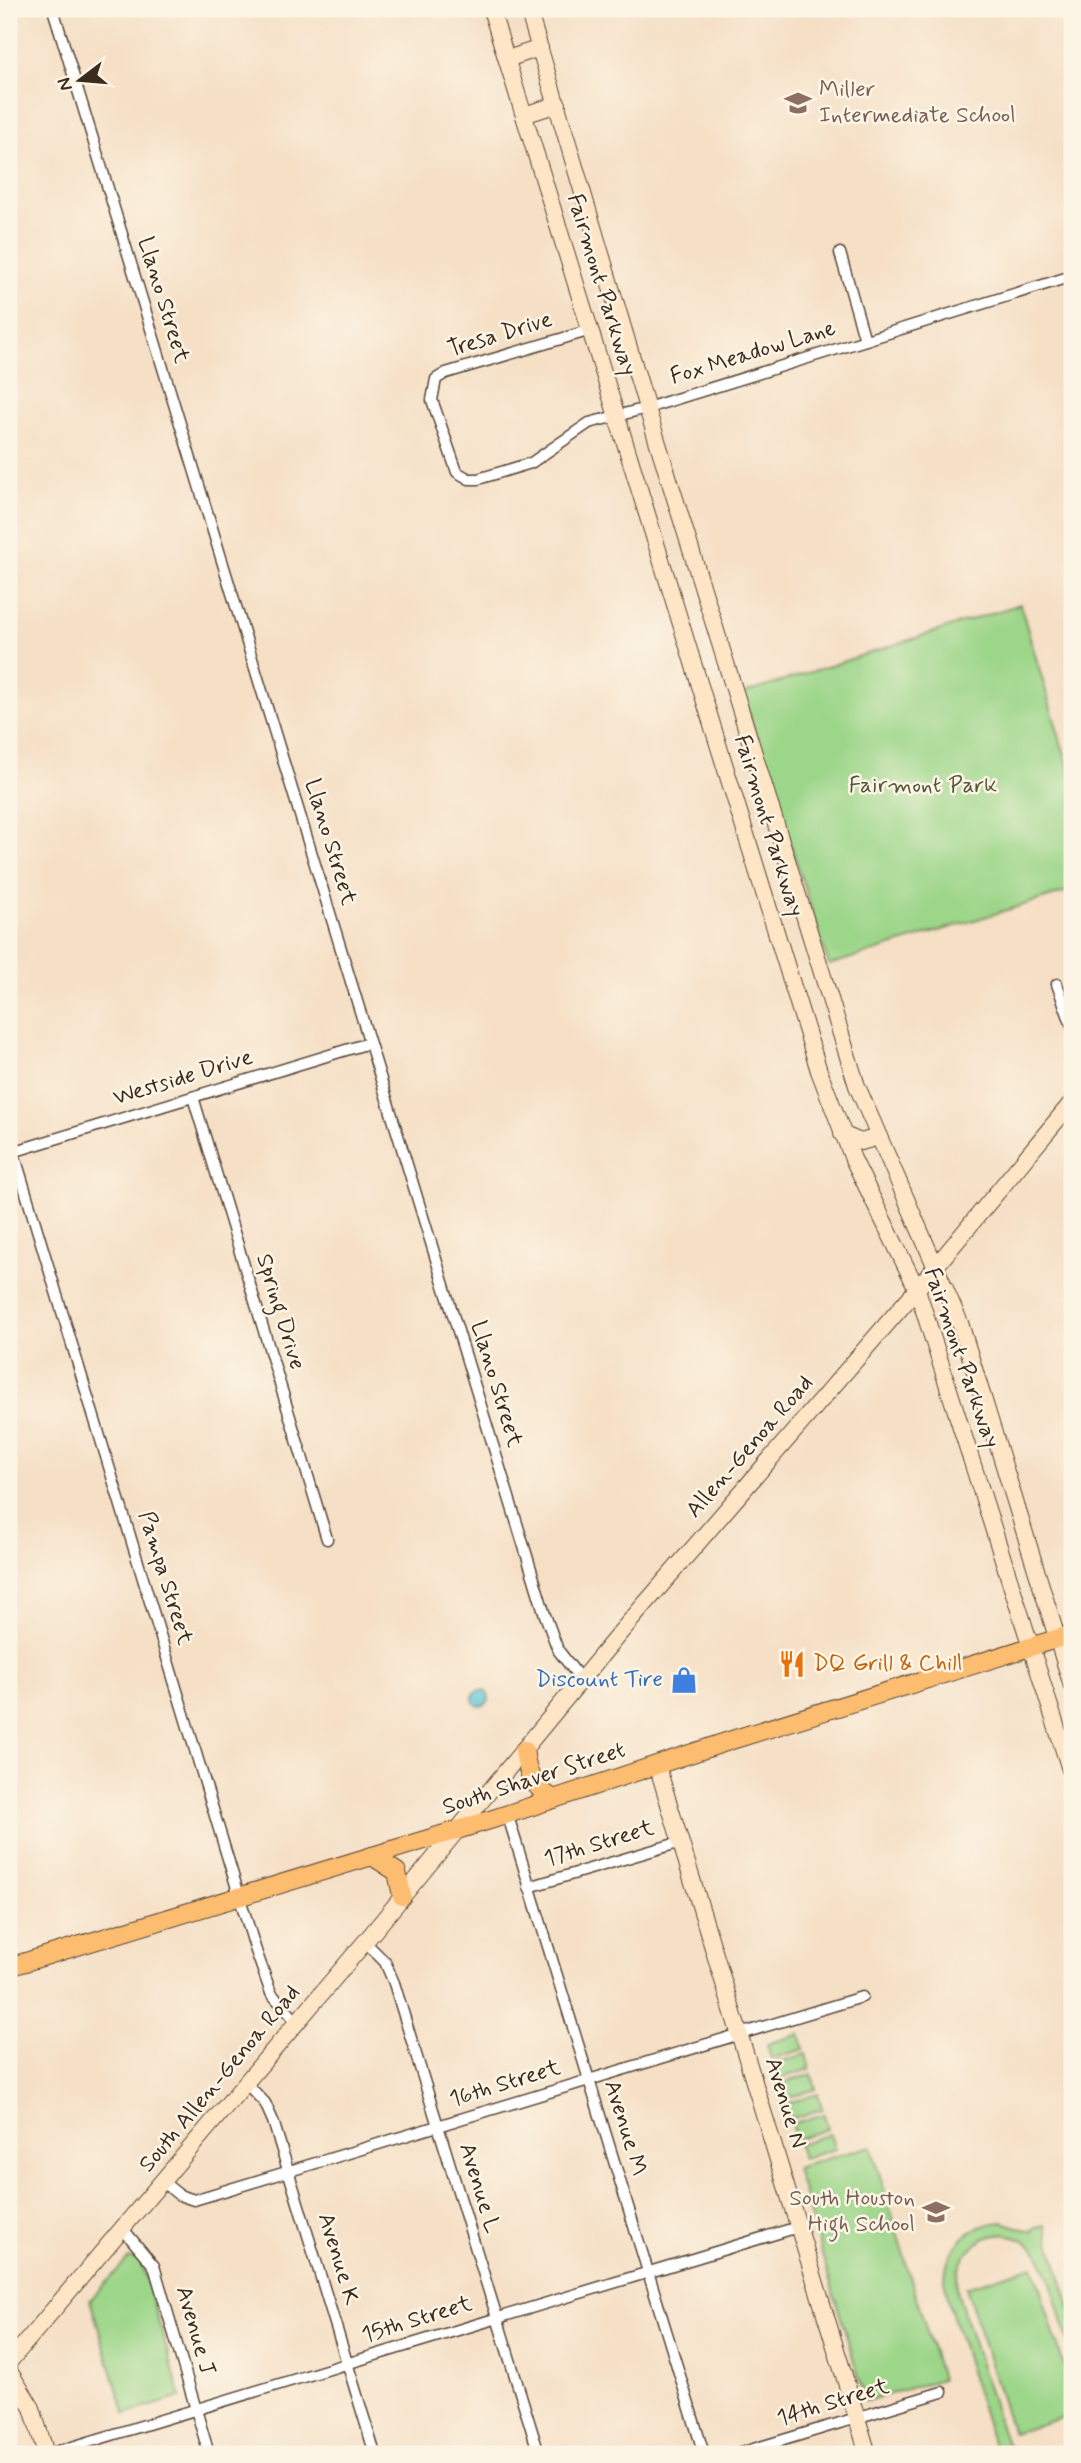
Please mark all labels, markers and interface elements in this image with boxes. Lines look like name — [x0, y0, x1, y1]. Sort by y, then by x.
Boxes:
north arrow — [46, 46, 116, 116]
text: N — [51, 75, 79, 94]
place label: Miller Intermediate School — [819, 75, 1016, 131]
school or university icon: Miller Intermediate School — [783, 88, 813, 118]
street label: Fairmont Parkway — [559, 190, 643, 380]
street label: Llano Street — [130, 233, 197, 367]
street label: Tresa Drive — [444, 305, 556, 365]
street label: Fox Meadow Lane — [666, 314, 840, 392]
street label: Fairmont Parkway — [726, 731, 810, 921]
park label: Fairmont Park — [849, 771, 997, 801]
street label: Llano Street — [297, 775, 364, 909]
street label: Westside Drive — [110, 1043, 256, 1113]
street label: Spring Drive — [246, 1250, 312, 1374]
street label: Fairmont Parkway — [916, 1264, 1006, 1452]
street label: Llano Street — [463, 1317, 530, 1451]
street label: Allen-Genoa Road — [680, 1369, 820, 1525]
street label: Pampa Street — [130, 1508, 200, 1649]
restaurant icon: DQ Grill & Chill — [777, 1649, 807, 1679]
place label: DQ Grill & Chill — [813, 1649, 962, 1679]
place label: Discount Tire — [535, 1665, 663, 1695]
shop icon: Discount Tire — [669, 1665, 699, 1695]
street label: South Shaver Street — [439, 1735, 629, 1823]
street label: 17th Street — [540, 1813, 658, 1875]
street label: South Allen-Genoa Road — [133, 1979, 307, 2179]
street label: 16th Street — [446, 2053, 565, 2115]
street label: Avenue N — [757, 2054, 813, 2152]
street label: Avenue M — [596, 2077, 654, 2179]
street label: Avenue L — [451, 2139, 507, 2237]
place label: South Houston High School — [789, 2184, 915, 2242]
school or university icon: South Houston High School — [921, 2197, 951, 2227]
street label: Avenue K — [310, 2209, 366, 2309]
street label: Avenue J — [168, 2283, 222, 2379]
street label: 15th Street — [358, 2289, 476, 2351]
street label: 14th Street — [773, 2372, 893, 2434]

